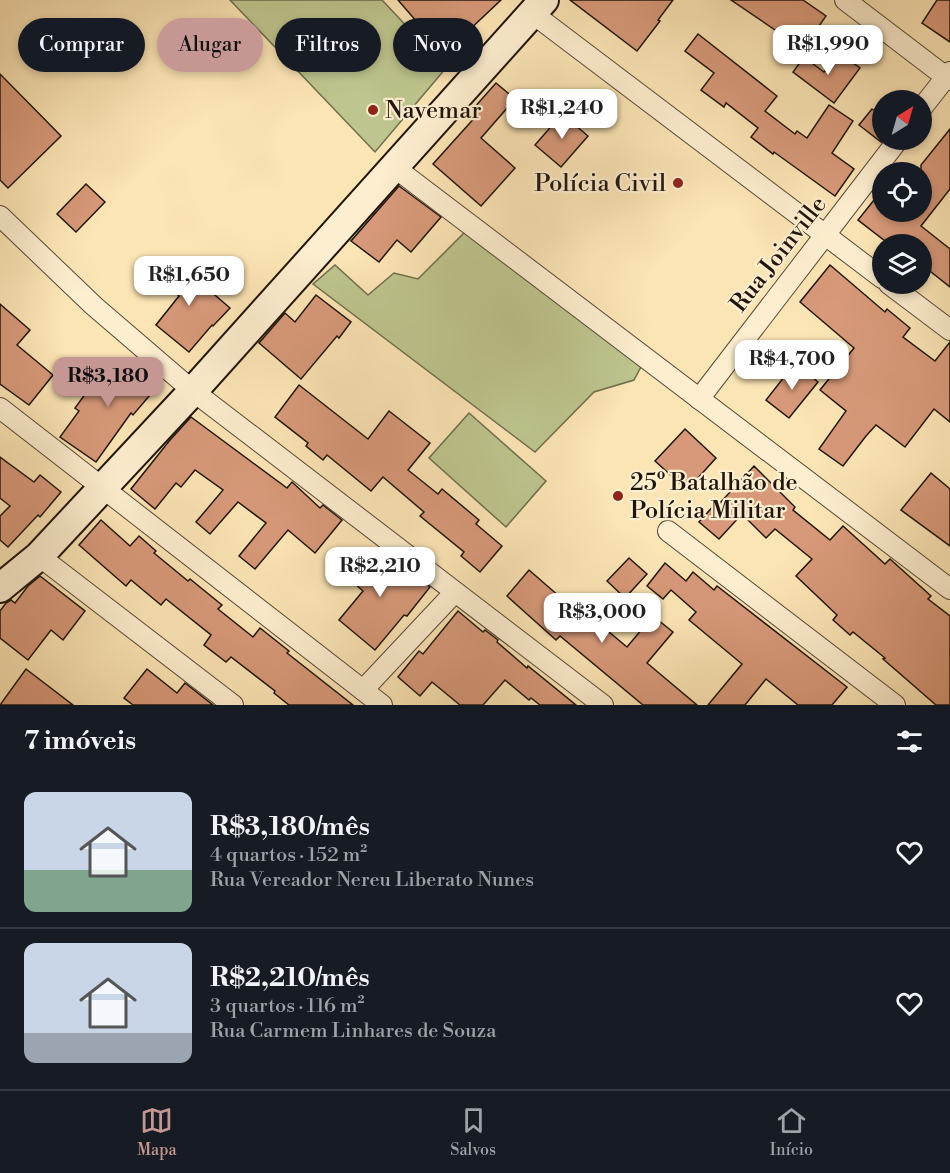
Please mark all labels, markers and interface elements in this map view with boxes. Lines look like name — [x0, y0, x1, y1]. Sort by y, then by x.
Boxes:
chip: Comprar — [18, 18, 145, 72]
chip: Alugar — [157, 18, 263, 72]
chip: Filtros — [275, 18, 381, 72]
chip: Novo — [393, 18, 483, 72]
pin: R$1,990 — [773, 25, 883, 76]
text: R$1,990 — [787, 32, 869, 57]
pin: R$1,240 — [507, 89, 617, 140]
north arrow — [872, 90, 932, 150]
map controls — [872, 90, 932, 294]
place label: Navemar — [385, 96, 482, 126]
text: R$1,240 — [520, 96, 604, 121]
marker: Navemar — [366, 103, 380, 117]
button: locate — [872, 162, 932, 222]
place label: Polícia Civil — [534, 169, 666, 199]
marker: Polícia Civil — [671, 176, 685, 190]
street label: Rua Joinville — [724, 190, 834, 319]
button: layers — [872, 234, 932, 294]
pin: R$1,650 — [134, 256, 244, 307]
text: R$1,650 — [148, 263, 230, 288]
pin: R$4,700 — [737, 340, 847, 391]
text: R$4,700 — [749, 347, 835, 372]
pin: R$3,180 — [53, 357, 163, 408]
text: R$3,180 — [67, 364, 149, 389]
place label: 25º Batalhão de Polícia Militar — [630, 468, 798, 526]
marker: 25º Batalhão de Polícia Militar — [611, 489, 625, 503]
pin: R$2,210 — [325, 547, 435, 598]
text: R$2,210 — [339, 554, 421, 579]
pin: R$3,000 — [547, 593, 657, 644]
text: R$3,000 — [558, 600, 646, 625]
text: 7 imóveis — [24, 725, 136, 757]
icon: filters — [893, 725, 926, 758]
text: R$3,180/mês — [210, 811, 370, 843]
icon: home — [72, 816, 144, 888]
icon: heart — [893, 836, 926, 869]
text: 4 quartos · 152 m² — [210, 843, 367, 868]
text: Rua Vereador Nereu Liberato Nunes — [210, 868, 534, 893]
text: R$2,210/mês — [210, 962, 370, 994]
icon: home — [72, 967, 144, 1039]
icon: heart — [893, 987, 926, 1020]
text: 3 quartos · 116 m² — [210, 994, 365, 1019]
text: Rua Carmem Linhares de Souza — [210, 1019, 496, 1044]
tab: Mapa — [137, 1104, 177, 1160]
tab: Salvos — [450, 1104, 496, 1160]
tab: Início — [770, 1104, 813, 1160]

